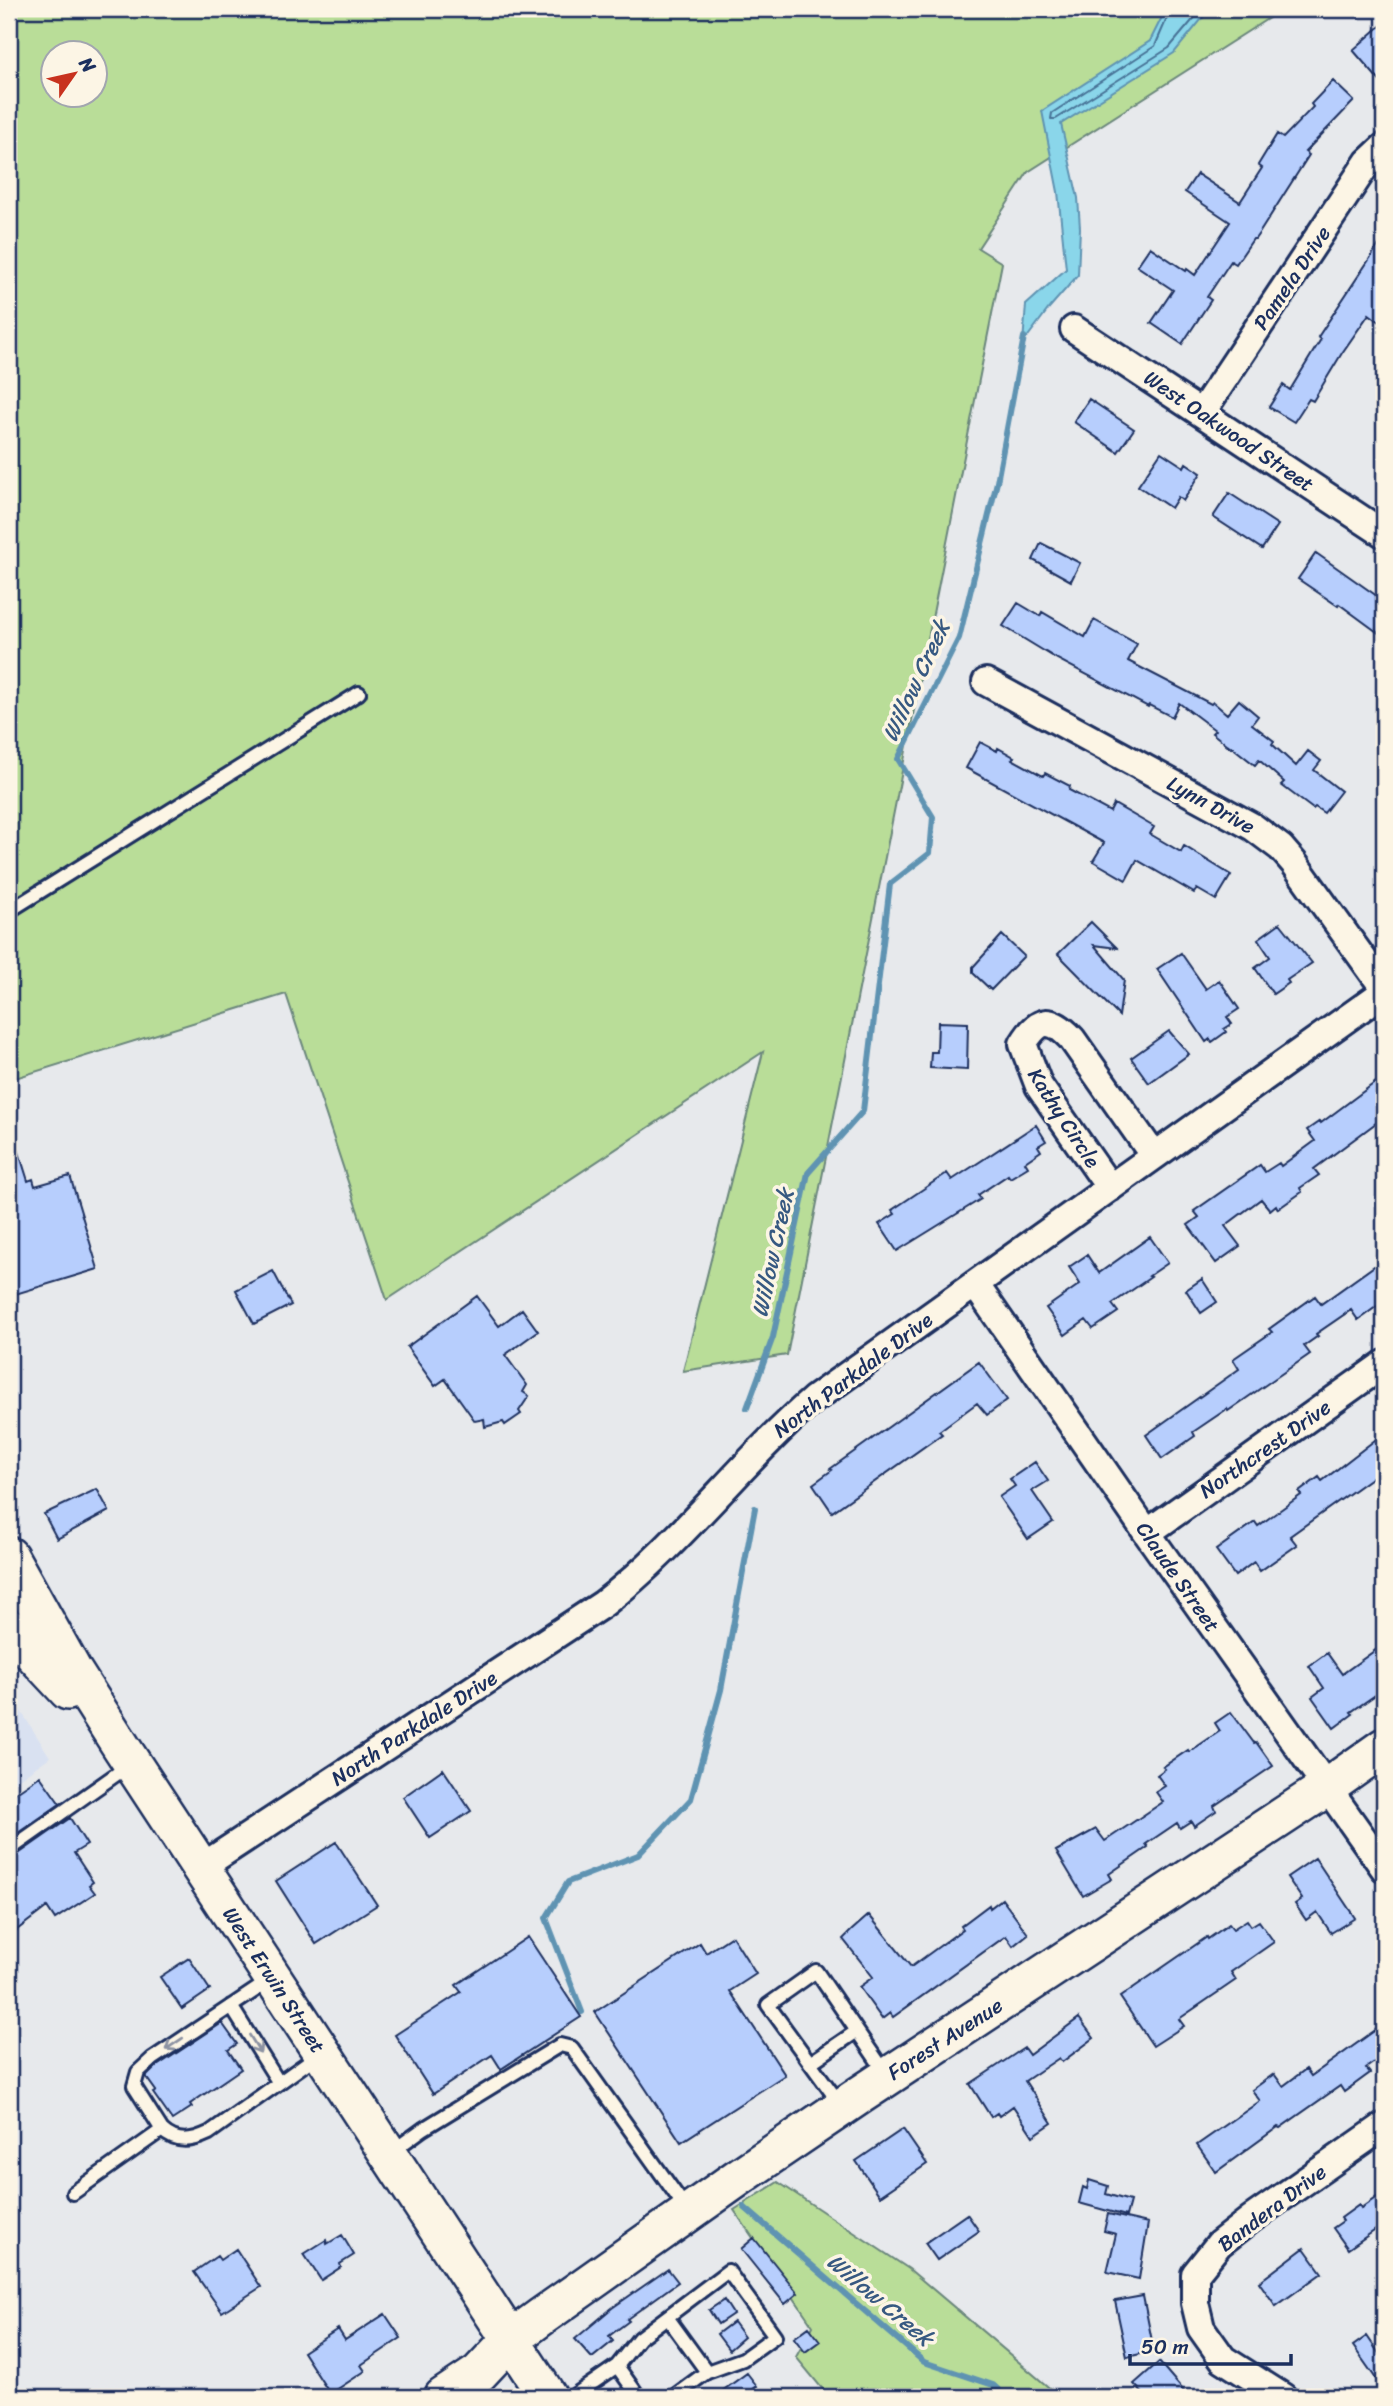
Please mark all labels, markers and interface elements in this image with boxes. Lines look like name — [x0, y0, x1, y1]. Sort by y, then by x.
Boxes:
north arrow — [38, 38, 108, 108]
text: N — [70, 49, 106, 80]
street label: Pamela Drive — [1243, 218, 1341, 338]
street label: West Oakwood Street — [1136, 360, 1322, 502]
water label: Willow Creek — [870, 611, 963, 748]
street label: Lynn Drive — [1160, 765, 1263, 845]
street label: Kathy Circle — [1017, 1060, 1111, 1176]
water label: Willow Creek — [739, 1183, 807, 1321]
street label: North Parkdale Drive — [765, 1302, 941, 1448]
street label: Northcrest Drive — [1191, 1389, 1339, 1509]
street label: Claude Street — [1126, 1513, 1230, 1641]
street label: North Parkdale Drive — [323, 1660, 505, 1796]
street label: West Erwin Street — [212, 1899, 336, 2061]
street label: Forest Avenue — [879, 1987, 1011, 2091]
one-way arrow — [248, 2034, 262, 2054]
one-way arrow — [165, 2037, 184, 2051]
street label: Bandera Drive — [1209, 2154, 1335, 2262]
water label: Willow Creek — [817, 2243, 945, 2359]
scale bar — [1130, 2322, 1292, 2366]
text: 50 m — [1141, 2328, 1189, 2366]

